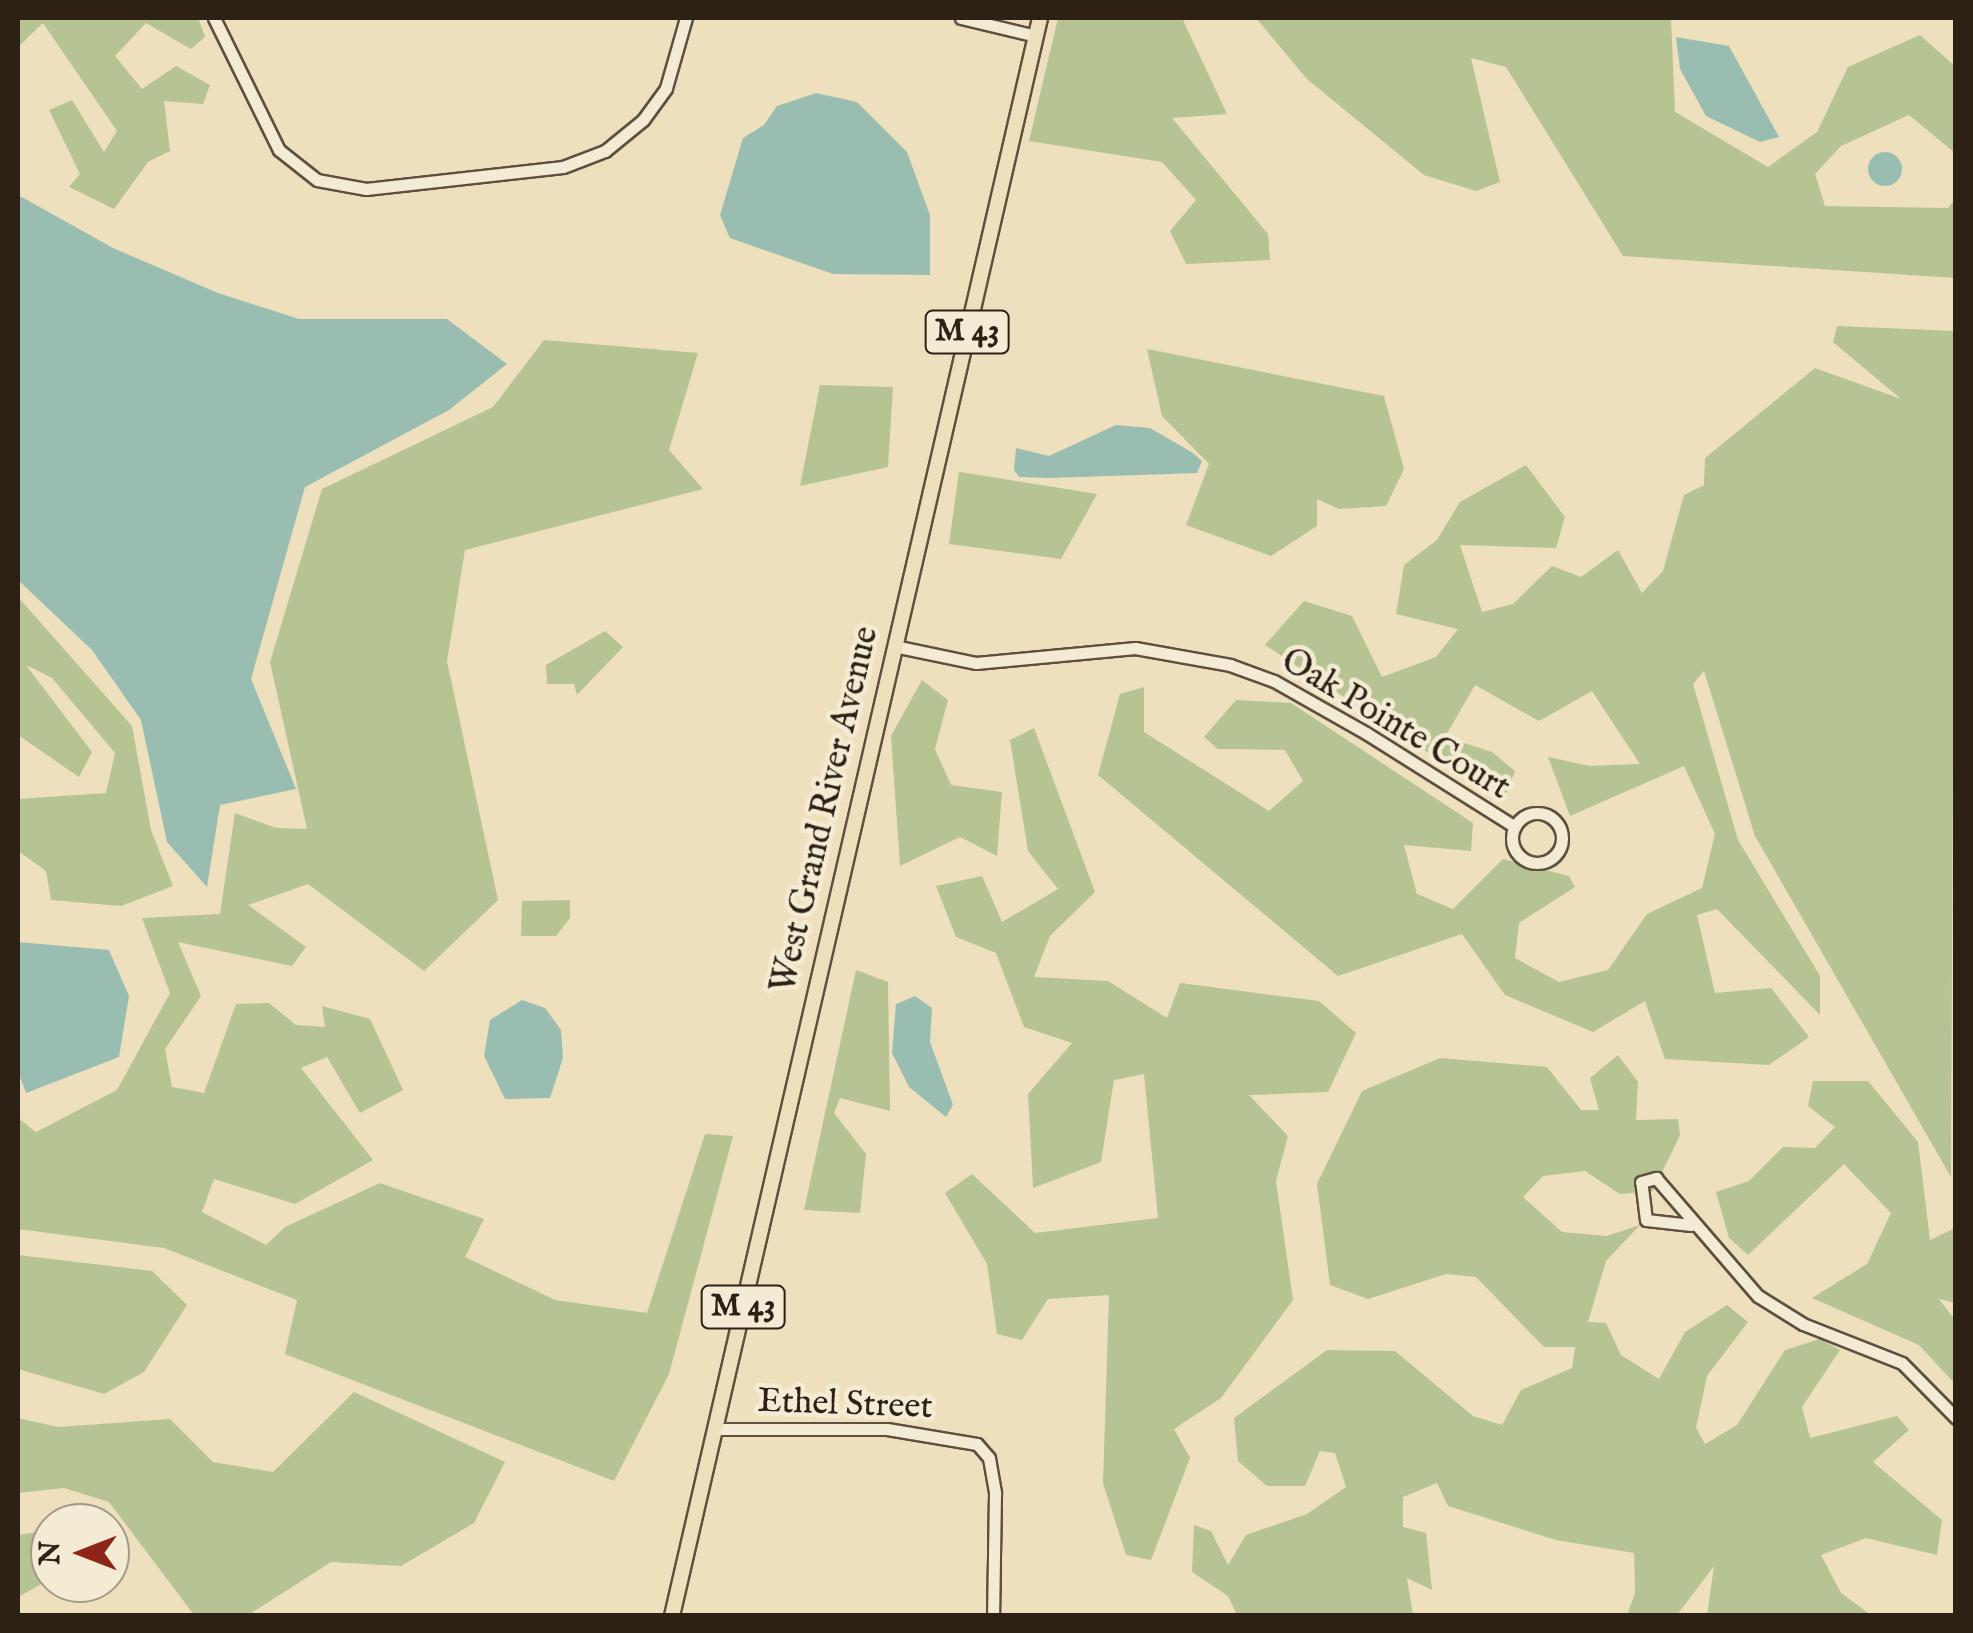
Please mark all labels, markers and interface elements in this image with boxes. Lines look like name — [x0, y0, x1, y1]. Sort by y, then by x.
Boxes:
road number: M 43 — [924, 305, 1010, 359]
street label: West Grand River Avenue — [763, 623, 889, 997]
street label: Oak Pointe Court — [1273, 640, 1517, 810]
road number: M 43 — [700, 1280, 786, 1334]
street label: Ethel Street — [757, 1381, 933, 1429]
north arrow — [30, 1503, 130, 1603]
text: N — [34, 1541, 69, 1565]

